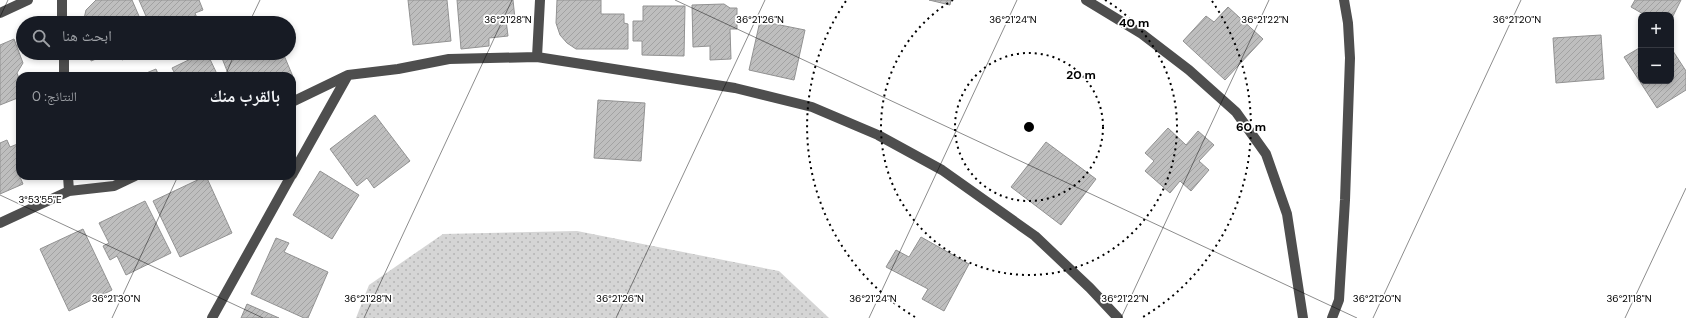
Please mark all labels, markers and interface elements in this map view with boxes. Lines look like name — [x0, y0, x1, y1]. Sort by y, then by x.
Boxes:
map controls — [1638, 12, 1674, 84]
button: + — [1638, 12, 1674, 48]
text: 36°21'28"N — [484, 13, 532, 26]
text: 36°21'26"N — [736, 13, 784, 26]
text: 36°21'24"N — [989, 13, 1037, 26]
text: 36°21'22"N — [1241, 13, 1289, 26]
text: 36°21'20"N — [1493, 13, 1541, 26]
text: 40 m — [1119, 15, 1149, 31]
search box — [16, 16, 296, 60]
text: ابحث هنا — [62, 26, 112, 46]
icon: search — [30, 27, 52, 49]
button: − — [1638, 48, 1674, 84]
text: 20 m — [1066, 67, 1096, 83]
text: بالقرب منك — [210, 85, 280, 107]
text: النتائج: 0 — [32, 88, 77, 105]
text: 60 m — [1236, 119, 1266, 135]
centre of rings — [1022, 120, 1036, 134]
text: 3°53'55"E — [18, 193, 62, 206]
text: 36°21'30"N — [92, 292, 140, 305]
text: 36°21'28"N — [344, 292, 392, 305]
text: 36°21'26"N — [596, 292, 644, 305]
text: 36°21'24"N — [849, 292, 897, 305]
text: 36°21'22"N — [1101, 292, 1149, 305]
text: 36°21'20"N — [1353, 292, 1401, 305]
text: 36°21'18"N — [1606, 292, 1652, 305]

